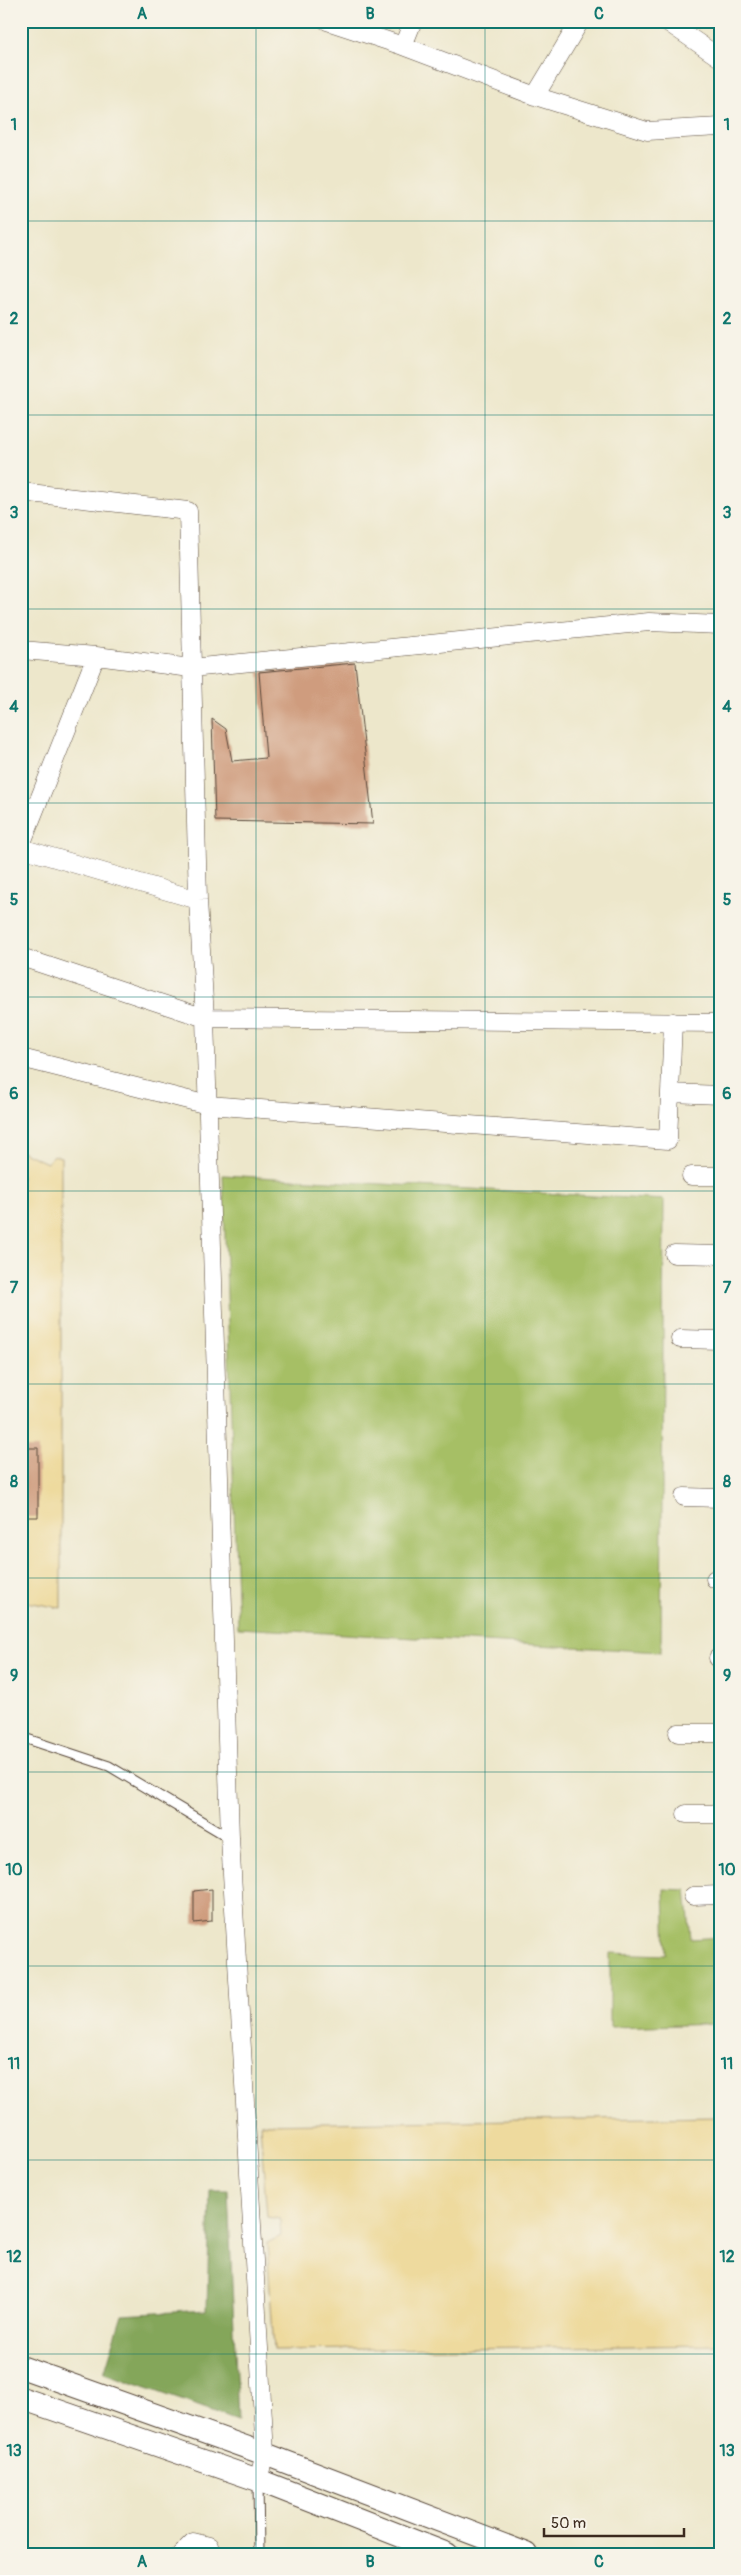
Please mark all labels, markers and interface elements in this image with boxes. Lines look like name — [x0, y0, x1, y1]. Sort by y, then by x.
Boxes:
text: A — [137, 4, 148, 24]
text: B — [365, 4, 375, 24]
text: C — [594, 4, 604, 24]
text: 1 — [11, 115, 17, 135]
text: 1 — [724, 115, 730, 135]
text: 2 — [10, 309, 19, 329]
text: 2 — [723, 309, 732, 329]
text: 3 — [10, 503, 19, 523]
text: 3 — [723, 503, 732, 523]
text: 4 — [9, 697, 19, 717]
text: 4 — [722, 697, 732, 717]
text: 5 — [10, 890, 19, 910]
text: 5 — [723, 890, 732, 910]
text: 6 — [9, 1084, 19, 1104]
text: 6 — [722, 1084, 732, 1104]
text: 7 — [10, 1278, 19, 1298]
text: 7 — [723, 1278, 732, 1298]
text: 8 — [10, 1472, 18, 1492]
text: 8 — [723, 1472, 731, 1492]
text: 9 — [10, 1666, 18, 1686]
text: 9 — [723, 1666, 731, 1686]
text: 10 — [5, 1860, 23, 1880]
text: 10 — [718, 1860, 736, 1880]
text: 11 — [8, 2054, 20, 2074]
text: 11 — [721, 2054, 733, 2074]
text: 12 — [6, 2247, 22, 2267]
text: 12 — [719, 2247, 735, 2267]
text: 13 — [6, 2441, 22, 2461]
text: 13 — [719, 2441, 735, 2461]
scale bar — [544, 2505, 684, 2537]
text: 50 m — [551, 2514, 586, 2533]
text: A — [137, 2552, 148, 2572]
text: B — [365, 2552, 375, 2572]
text: C — [594, 2552, 604, 2572]

